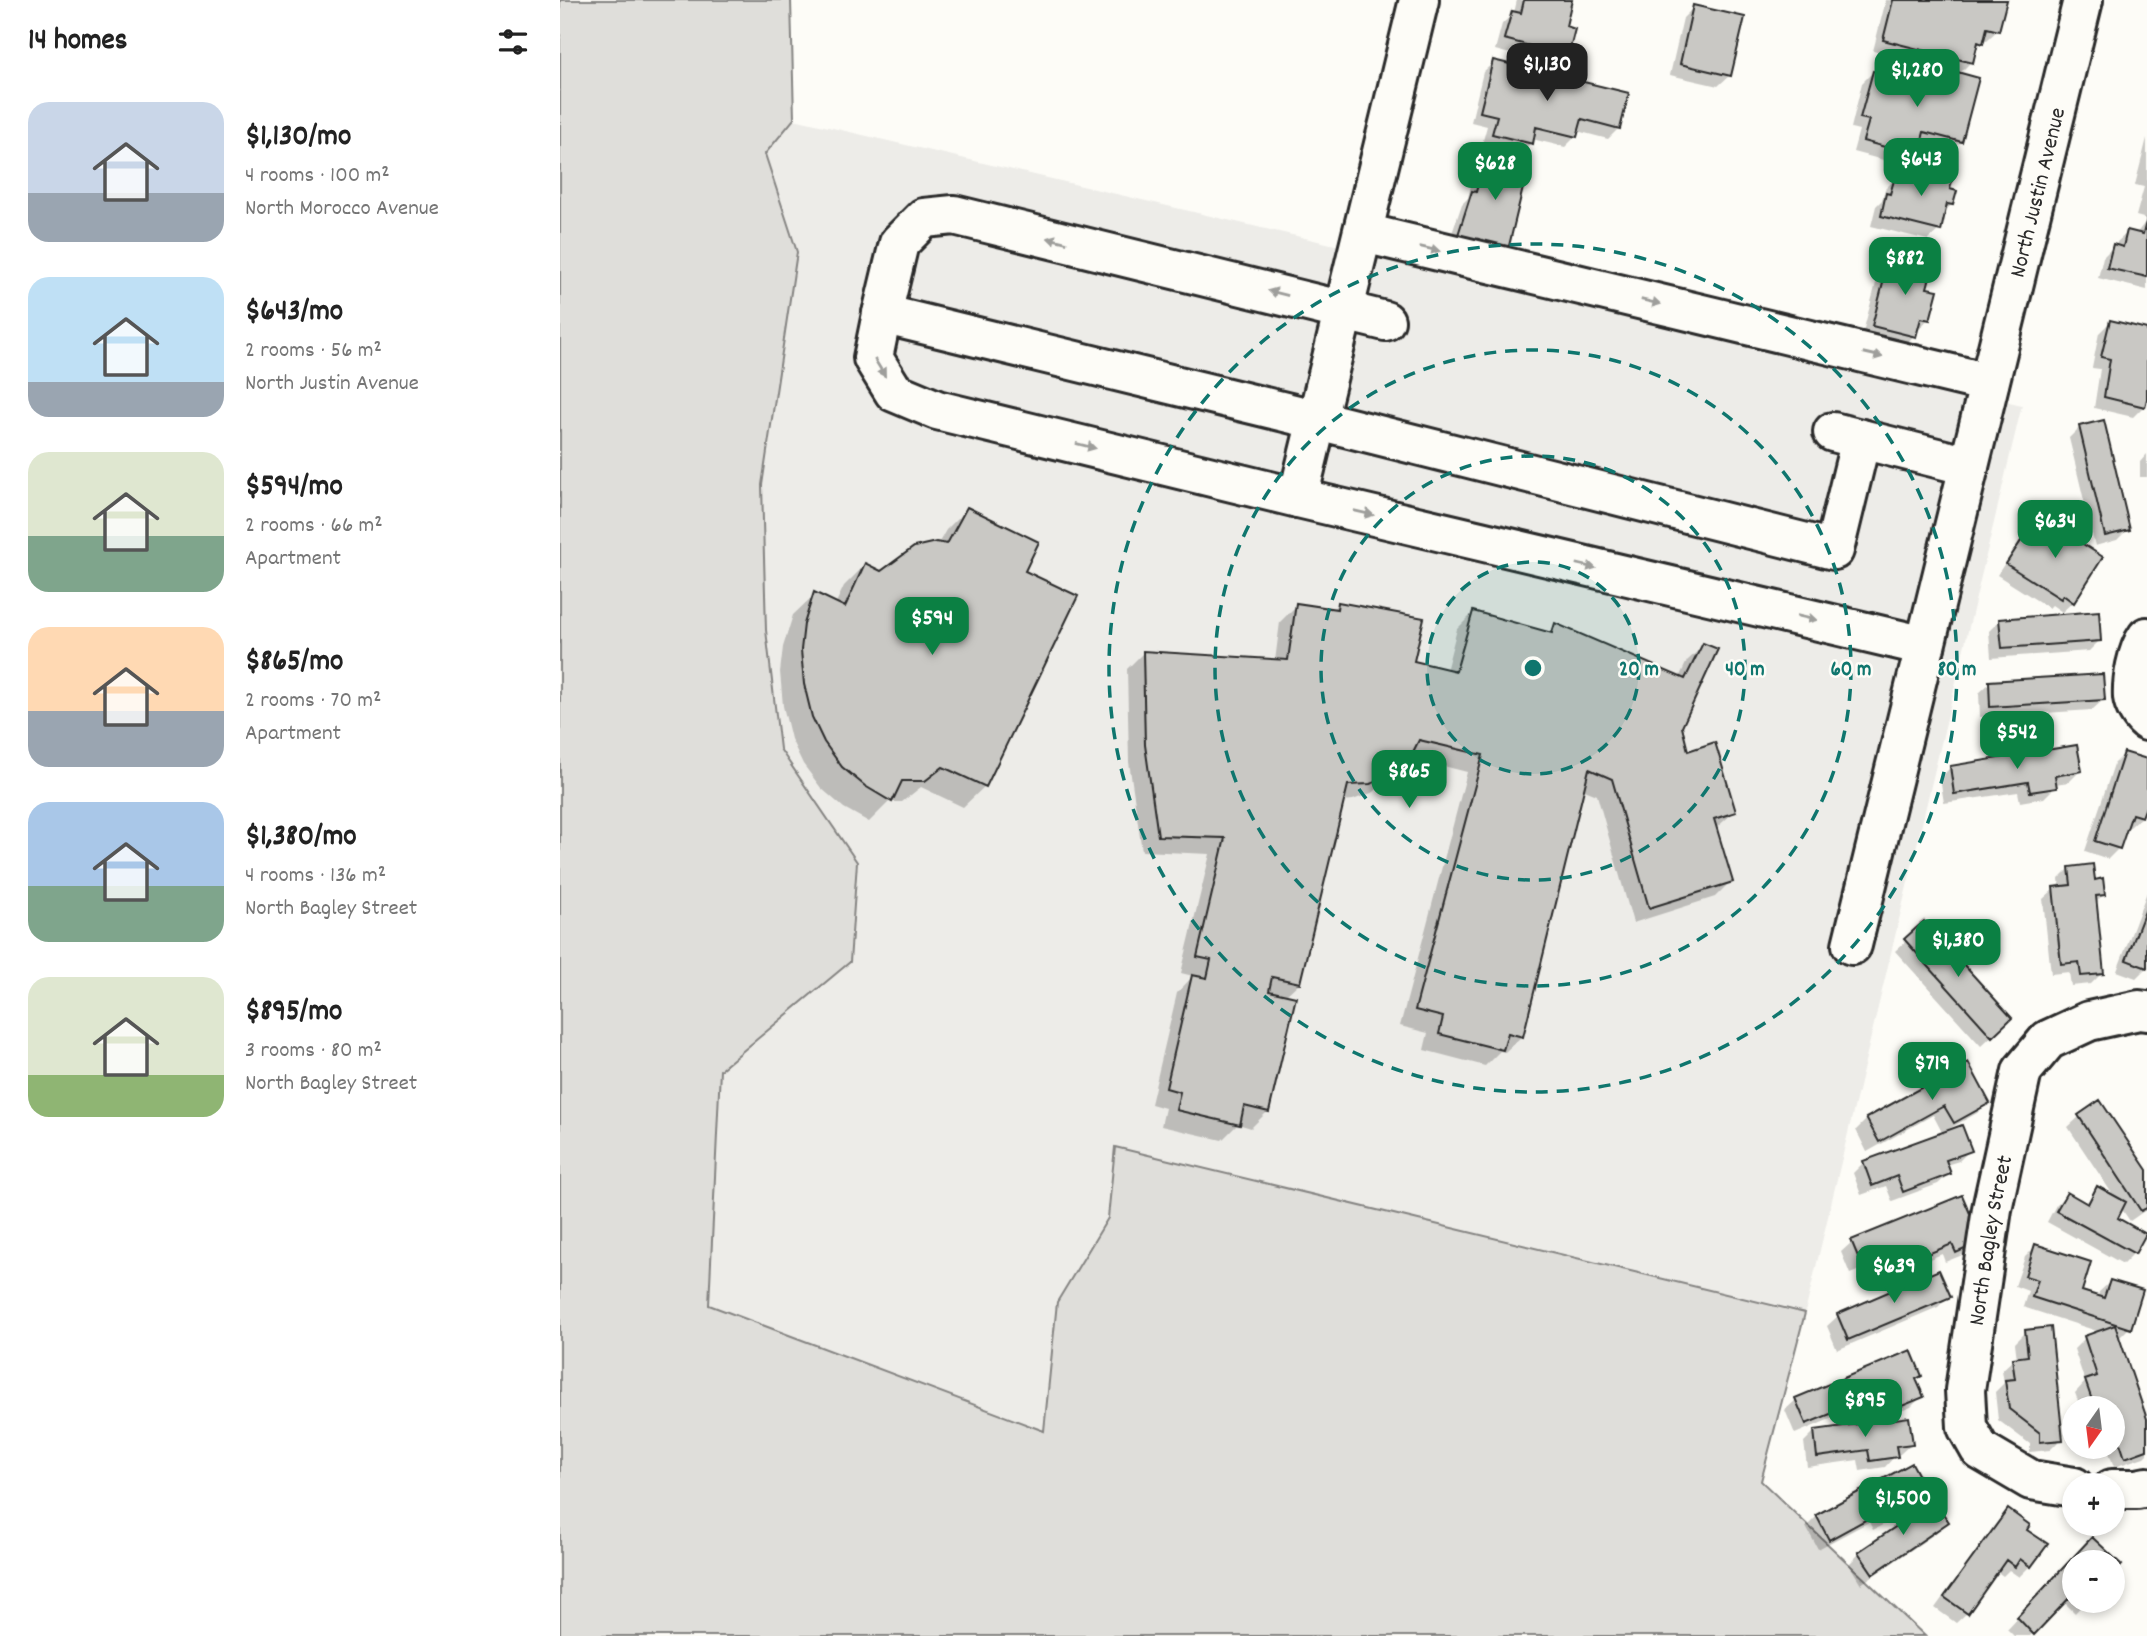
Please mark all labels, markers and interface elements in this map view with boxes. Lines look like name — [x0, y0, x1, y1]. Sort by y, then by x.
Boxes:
text: 14 homes — [28, 21, 127, 64]
icon: filters — [494, 23, 532, 61]
pin: $1,130 — [1490, 43, 1604, 103]
text: $1,130 — [1523, 49, 1571, 82]
pin: $1,280 — [1860, 50, 1974, 109]
text: $1,280 — [1891, 55, 1943, 88]
street label: North Justin Avenue — [2003, 105, 2076, 281]
text: $1,130/mo — [245, 117, 351, 160]
icon: home — [84, 130, 168, 214]
pin: $643 — [1880, 138, 1962, 198]
pin: $628 — [1454, 142, 1536, 202]
text: $643 — [1900, 144, 1942, 177]
text: $628 — [1474, 148, 1516, 181]
text: 4 rooms · 100 m² — [245, 160, 390, 193]
text: North Morocco Avenue — [245, 193, 439, 226]
one-way arrow — [1046, 234, 1068, 245]
pin: $882 — [1864, 238, 1946, 297]
text: $882 — [1885, 243, 1925, 276]
one-way arrow — [1419, 244, 1441, 255]
one-way arrow — [1267, 287, 1289, 298]
text: $643/mo — [245, 292, 343, 335]
one-way arrow — [1640, 297, 1662, 308]
icon: home — [84, 305, 168, 389]
text: 2 rooms · 56 m² — [245, 335, 382, 368]
one-way arrow — [1862, 350, 1884, 361]
one-way arrow — [873, 358, 886, 378]
text: North Justin Avenue — [245, 368, 419, 401]
one-way arrow — [1075, 441, 1097, 452]
text: $594/mo — [245, 467, 343, 510]
icon: home — [84, 480, 168, 564]
pin: $634 — [2014, 500, 2096, 560]
text: $634 — [2034, 506, 2076, 539]
one-way arrow — [1353, 508, 1375, 519]
text: 2 rooms · 66 m² — [245, 510, 383, 543]
text: Apartment — [245, 543, 341, 576]
one-way arrow — [1575, 561, 1597, 572]
pin: $594 — [891, 598, 973, 657]
text: $594 — [911, 603, 953, 636]
one-way arrow — [1796, 613, 1818, 624]
text: $865/mo — [245, 642, 343, 685]
icon: home — [84, 655, 168, 739]
centre of rings — [1521, 656, 1545, 680]
text: 20 m — [1619, 656, 1659, 686]
text: 40 m — [1725, 656, 1765, 686]
text: 60 m — [1831, 656, 1871, 686]
text: 80 m — [1937, 656, 1977, 686]
text: 2 rooms · 70 m² — [245, 685, 381, 718]
pin: $542 — [1976, 712, 2058, 771]
text: $542 — [1996, 717, 2038, 750]
text: Apartment — [245, 718, 341, 751]
pin: $865 — [1368, 750, 1450, 810]
text: $865 — [1388, 756, 1430, 789]
text: $1,380/mo — [245, 817, 357, 860]
icon: home — [84, 830, 168, 914]
text: 4 rooms · 136 m² — [245, 860, 386, 893]
text: North Bagley Street — [245, 893, 417, 926]
pin: $1,380 — [1901, 920, 2015, 979]
text: $1,380 — [1931, 925, 1985, 958]
text: $895/mo — [245, 992, 342, 1035]
icon: home — [84, 1005, 168, 1089]
text: 3 rooms · 80 m² — [245, 1035, 382, 1068]
pin: $719 — [1891, 1042, 1973, 1102]
text: $719 — [1914, 1048, 1950, 1081]
text: North Bagley Street — [245, 1068, 417, 1101]
street label: North Bagley Street — [1962, 1152, 2023, 1328]
pin: $639 — [1853, 1246, 1935, 1305]
text: $639 — [1872, 1251, 1916, 1284]
pin: $895 — [1824, 1380, 1906, 1439]
text: $895 — [1844, 1385, 1886, 1418]
north arrow — [2062, 1396, 2124, 1460]
map controls — [2062, 1396, 2125, 1613]
button: + — [2062, 1473, 2125, 1536]
pin: $1,500 — [1846, 1478, 1960, 1537]
text: $1,500 — [1875, 1483, 1931, 1516]
button: − — [2062, 1550, 2125, 1613]

